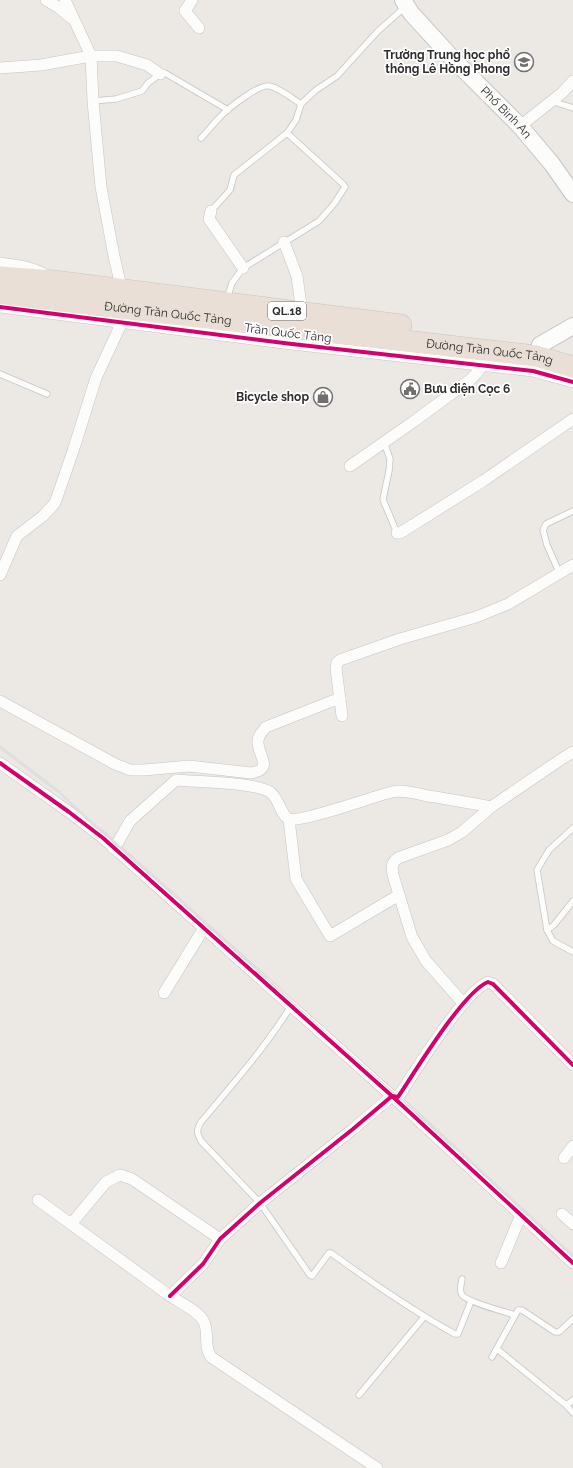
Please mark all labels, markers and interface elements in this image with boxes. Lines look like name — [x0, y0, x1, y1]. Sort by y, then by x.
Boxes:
place label: Trường Trung học phổ thông Lê Hồng Phong — [384, 48, 510, 76]
school or university icon: Trường Trung học phổ thông Lê Hồng Phong — [513, 51, 535, 73]
street label: Phố Bình An — [478, 84, 535, 141]
street label: Đường Trần Quốc Tảng — [103, 299, 232, 328]
road number: QL.18 — [268, 302, 306, 320]
street label: Trần Quốc Tảng — [244, 321, 332, 345]
street label: Đường Trần Quốc Tảng — [425, 336, 555, 368]
public building icon: Bưu điện Cọc 6 — [399, 378, 421, 400]
place label: Bưu điện Cọc 6 — [424, 382, 510, 396]
shop icon: Bicycle shop — [312, 386, 334, 408]
place label: Bicycle shop — [236, 390, 309, 404]

